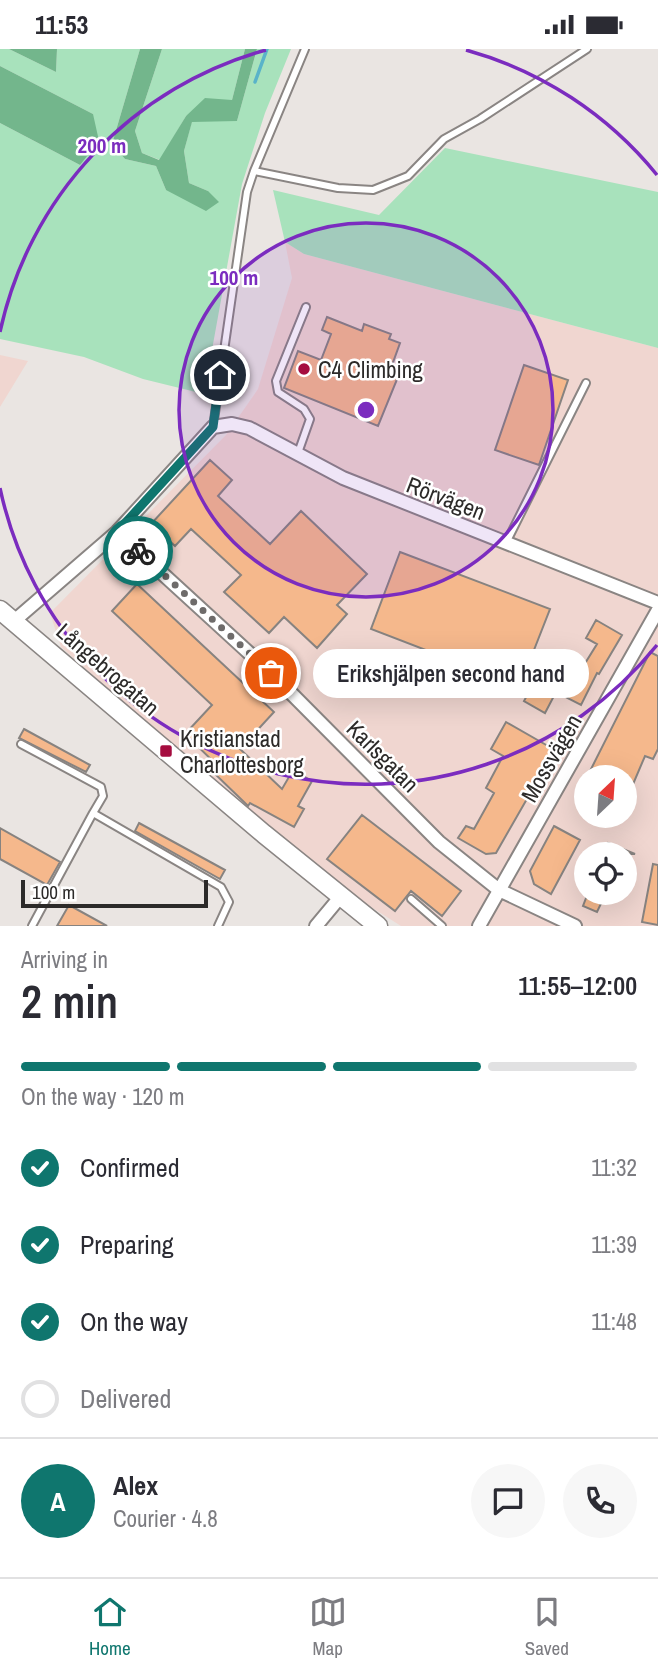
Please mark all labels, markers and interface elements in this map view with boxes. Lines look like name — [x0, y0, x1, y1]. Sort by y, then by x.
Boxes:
text: 11:53 — [35, 7, 88, 42]
text: 200 m — [78, 131, 126, 160]
text: 100 m — [210, 263, 258, 292]
pin — [190, 345, 250, 405]
place label: C4 Climbing — [318, 354, 423, 385]
icon: home — [201, 356, 239, 394]
marker: C4 Climbing — [296, 361, 312, 377]
centre of rings — [354, 398, 378, 422]
street label: Rörvägen — [402, 469, 490, 527]
courier — [103, 516, 173, 586]
icon: bike — [119, 532, 157, 570]
street label: Långebrogatan — [50, 616, 166, 722]
pin — [241, 643, 301, 703]
callout: Erikshjälpen second hand — [313, 649, 590, 697]
icon: bag — [252, 654, 290, 692]
text: Erikshjälpen second hand — [337, 658, 565, 689]
street label: Mossvägen — [513, 708, 589, 808]
street label: Karlsgatan — [340, 713, 426, 799]
place label: Kristianstad Charlottesborg — [180, 723, 304, 780]
marker: Kristianstad Charlottesborg — [158, 743, 174, 759]
north arrow — [574, 765, 637, 828]
map controls — [574, 765, 637, 905]
button: locate — [574, 842, 637, 905]
scale bar — [21, 877, 208, 909]
text: 100 m — [32, 879, 75, 905]
text: Arriving in — [21, 944, 108, 975]
text: 11:55–12:00 — [518, 968, 637, 1003]
text: 2 min — [21, 970, 118, 1032]
text: On the way · 120 m — [21, 1081, 185, 1112]
icon: check — [21, 1149, 59, 1187]
text: Confirmed — [80, 1150, 180, 1185]
text: 11:32 — [591, 1152, 637, 1183]
icon: check — [21, 1226, 59, 1264]
text: Preparing — [80, 1227, 174, 1262]
text: 11:39 — [591, 1229, 637, 1260]
icon: check — [21, 1303, 59, 1341]
text: On the way — [80, 1304, 188, 1339]
text: 11:48 — [591, 1306, 637, 1337]
text: Delivered — [80, 1381, 171, 1416]
button: chat — [471, 1464, 545, 1538]
button: phone — [563, 1464, 637, 1538]
text: Alex — [113, 1468, 158, 1503]
text: A — [50, 1484, 66, 1519]
text: Courier · 4.8 — [113, 1503, 218, 1534]
tab: Home — [89, 1593, 131, 1661]
tab: Map — [309, 1593, 347, 1661]
tab: Saved — [525, 1593, 569, 1661]

